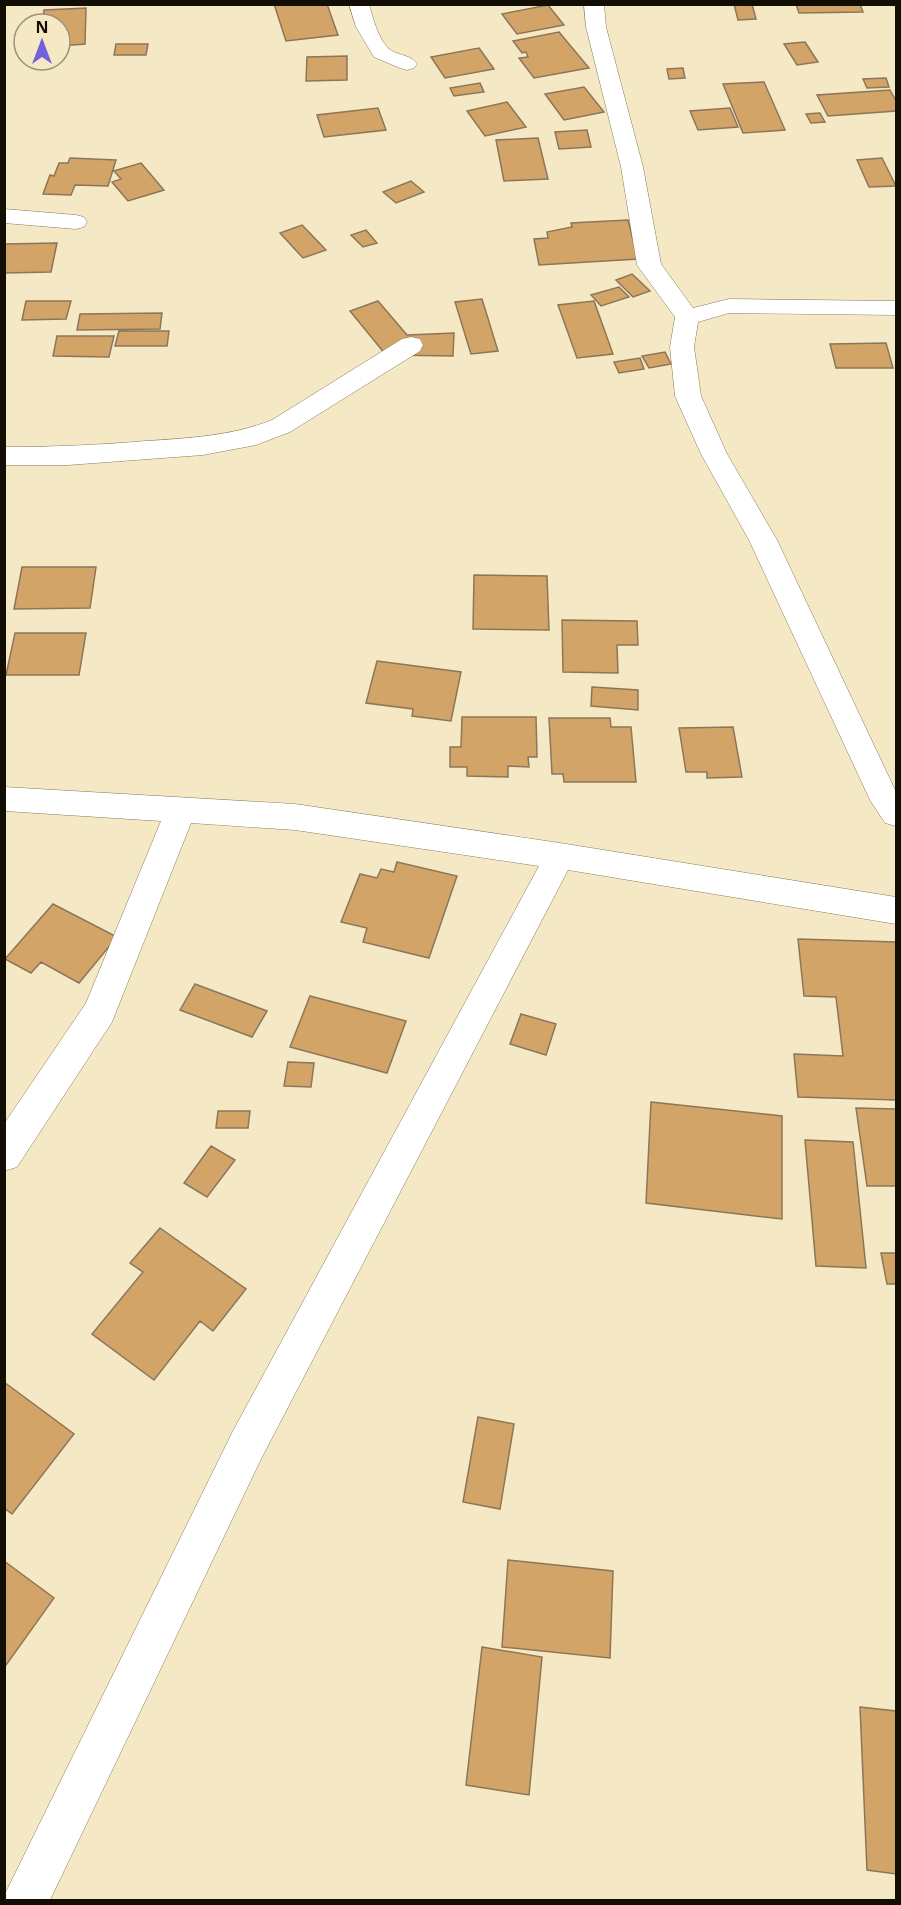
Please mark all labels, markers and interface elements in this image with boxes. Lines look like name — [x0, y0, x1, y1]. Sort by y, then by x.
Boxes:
north arrow — [12, 12, 72, 72]
text: N — [35, 16, 49, 38]

